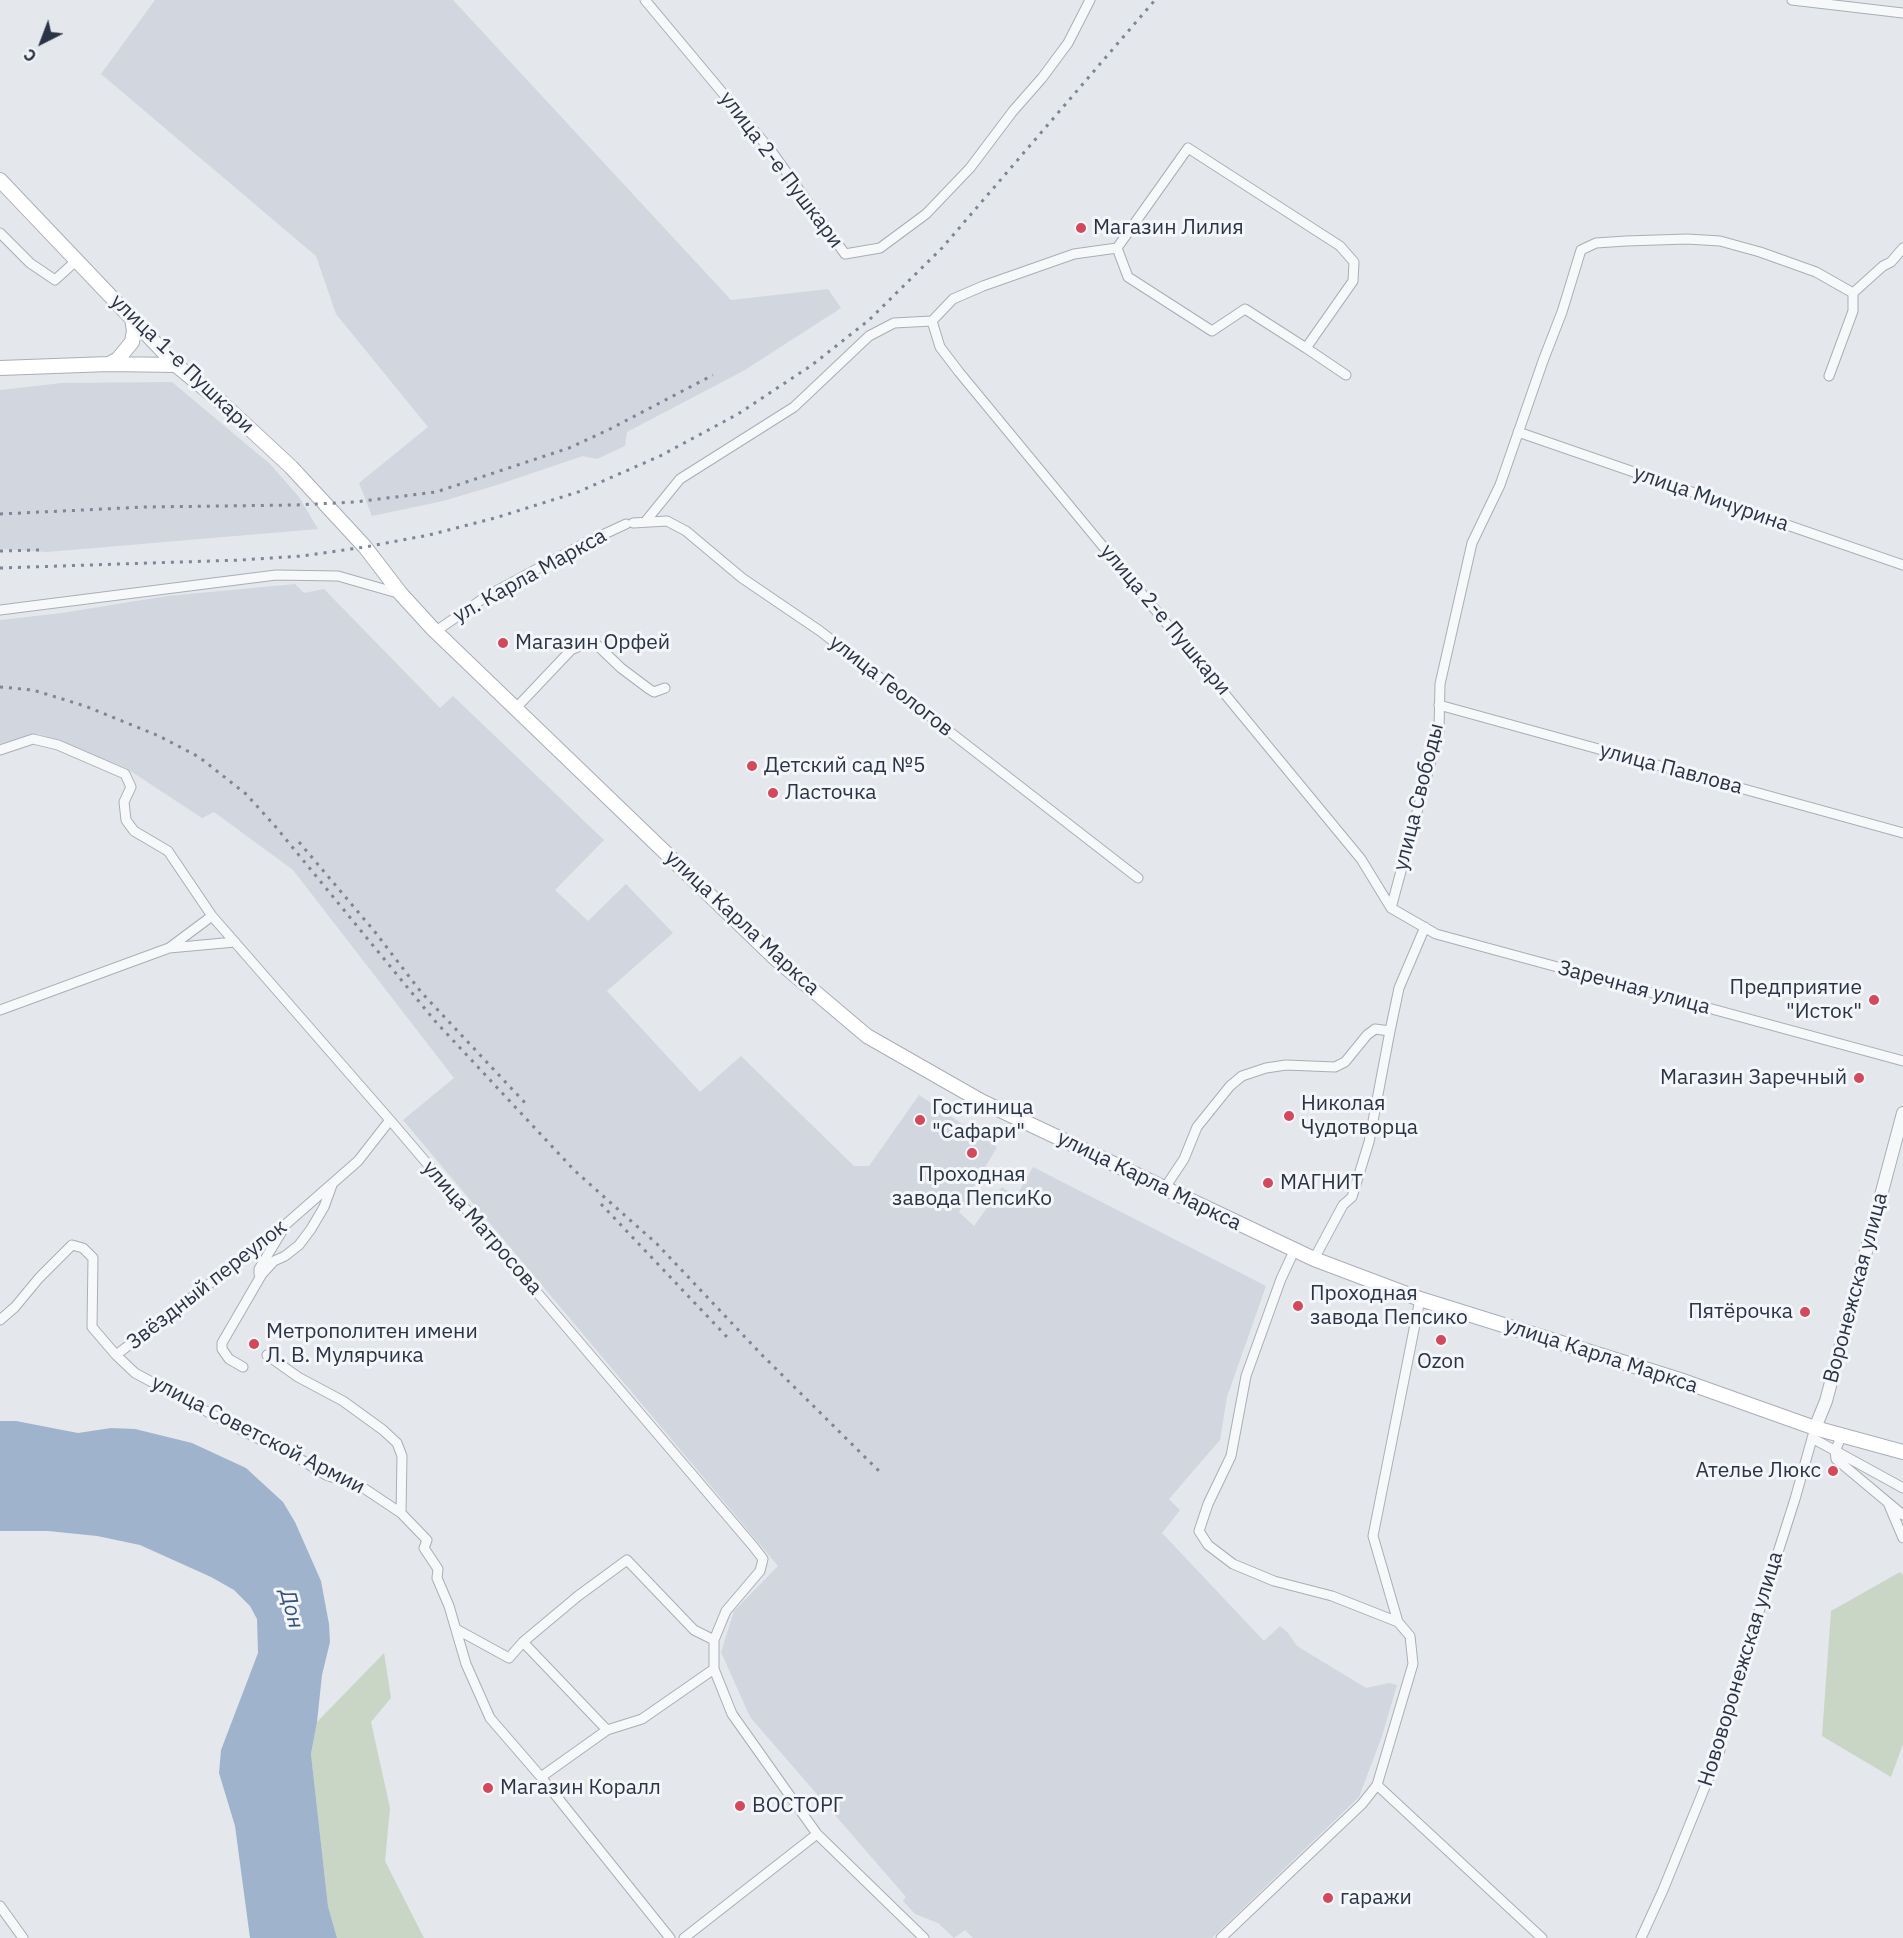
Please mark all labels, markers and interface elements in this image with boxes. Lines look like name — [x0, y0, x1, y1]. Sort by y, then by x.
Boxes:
north arrow — [12, 12, 72, 72]
text: С — [19, 44, 41, 66]
street label: улица 2-е Пушкари — [714, 87, 848, 253]
place label: Магазин Лилия — [1093, 215, 1244, 241]
marker: Магазин Лилия — [1074, 221, 1088, 235]
street label: улица 1-е Пушкари — [105, 289, 259, 439]
street label: улица Мичурина — [1630, 461, 1792, 537]
street label: ул. Карла Маркса — [449, 523, 611, 629]
street label: улица 2-е Пушкари — [1094, 539, 1236, 701]
place label: Магазин Орфей — [515, 630, 670, 656]
street label: улица Геологов — [824, 630, 958, 742]
marker: Магазин Орфей — [496, 636, 510, 650]
street label: улица Свободы — [1389, 721, 1449, 873]
street label: улица Павлова — [1597, 738, 1745, 800]
place label: Детский сад №5 — [764, 753, 926, 779]
marker: Детский сад №5 — [745, 759, 759, 773]
place label: Ласточка — [785, 780, 876, 806]
marker: Ласточка — [766, 786, 780, 800]
street label: улица Карла Маркса — [660, 845, 824, 1001]
street label: Заречная улица — [1555, 956, 1713, 1020]
place label: Предприятие "Исток" — [1730, 975, 1862, 1025]
marker: Предприятие "Исток" — [1867, 993, 1881, 1007]
place label: Магазин Заречный — [1660, 1065, 1847, 1091]
marker: Магазин Заречный — [1852, 1071, 1866, 1085]
place label: Николая Чудотворца — [1301, 1091, 1418, 1141]
place label: Гостиница "Сафари" — [932, 1095, 1034, 1145]
marker: Николая Чудотворца — [1282, 1109, 1296, 1123]
marker: Гостиница "Сафари" — [913, 1113, 927, 1127]
street label: улица Карла Маркса — [1053, 1125, 1245, 1237]
marker: Проходная завода ПепсиКо — [965, 1146, 979, 1160]
street label: улица Матросова — [417, 1156, 547, 1300]
place label: Проходная завода ПепсиКо — [892, 1162, 1052, 1212]
place label: МАГНИТ — [1280, 1170, 1363, 1196]
marker: МАГНИТ — [1261, 1176, 1275, 1190]
street label: Воронежская улица — [1818, 1190, 1894, 1386]
street label: Звёздный переулок — [122, 1215, 292, 1355]
place label: Проходная завода Пепсико — [1310, 1281, 1468, 1331]
marker: Проходная завода Пепсико — [1291, 1299, 1305, 1313]
place label: Пятёрочка — [1688, 1299, 1793, 1325]
marker: Пятёрочка — [1798, 1305, 1812, 1319]
street label: улица Карла Маркса — [1501, 1313, 1701, 1399]
place label: Метрополитен имени Л. В. Мулярчика — [266, 1319, 478, 1369]
marker: Ozon — [1434, 1333, 1448, 1347]
marker: Метрополитен имени Л. В. Мулярчика — [247, 1337, 261, 1351]
place label: Ozon — [1417, 1349, 1465, 1375]
street label: улица Советской Армии — [147, 1370, 369, 1500]
place label: Ателье Люкс — [1695, 1458, 1821, 1484]
marker: Ателье Люкс — [1826, 1464, 1840, 1478]
street label: Нововоронежская улица — [1693, 1548, 1789, 1790]
water label: Дон — [273, 1587, 309, 1631]
place label: Магазин Коралл — [500, 1775, 661, 1801]
marker: Магазин Коралл — [481, 1781, 495, 1795]
place label: ВОСТОРГ — [752, 1793, 843, 1819]
marker: ВОСТОРГ — [733, 1799, 747, 1813]
place label: гаражи — [1340, 1885, 1412, 1911]
marker: гаражи — [1321, 1891, 1335, 1905]

